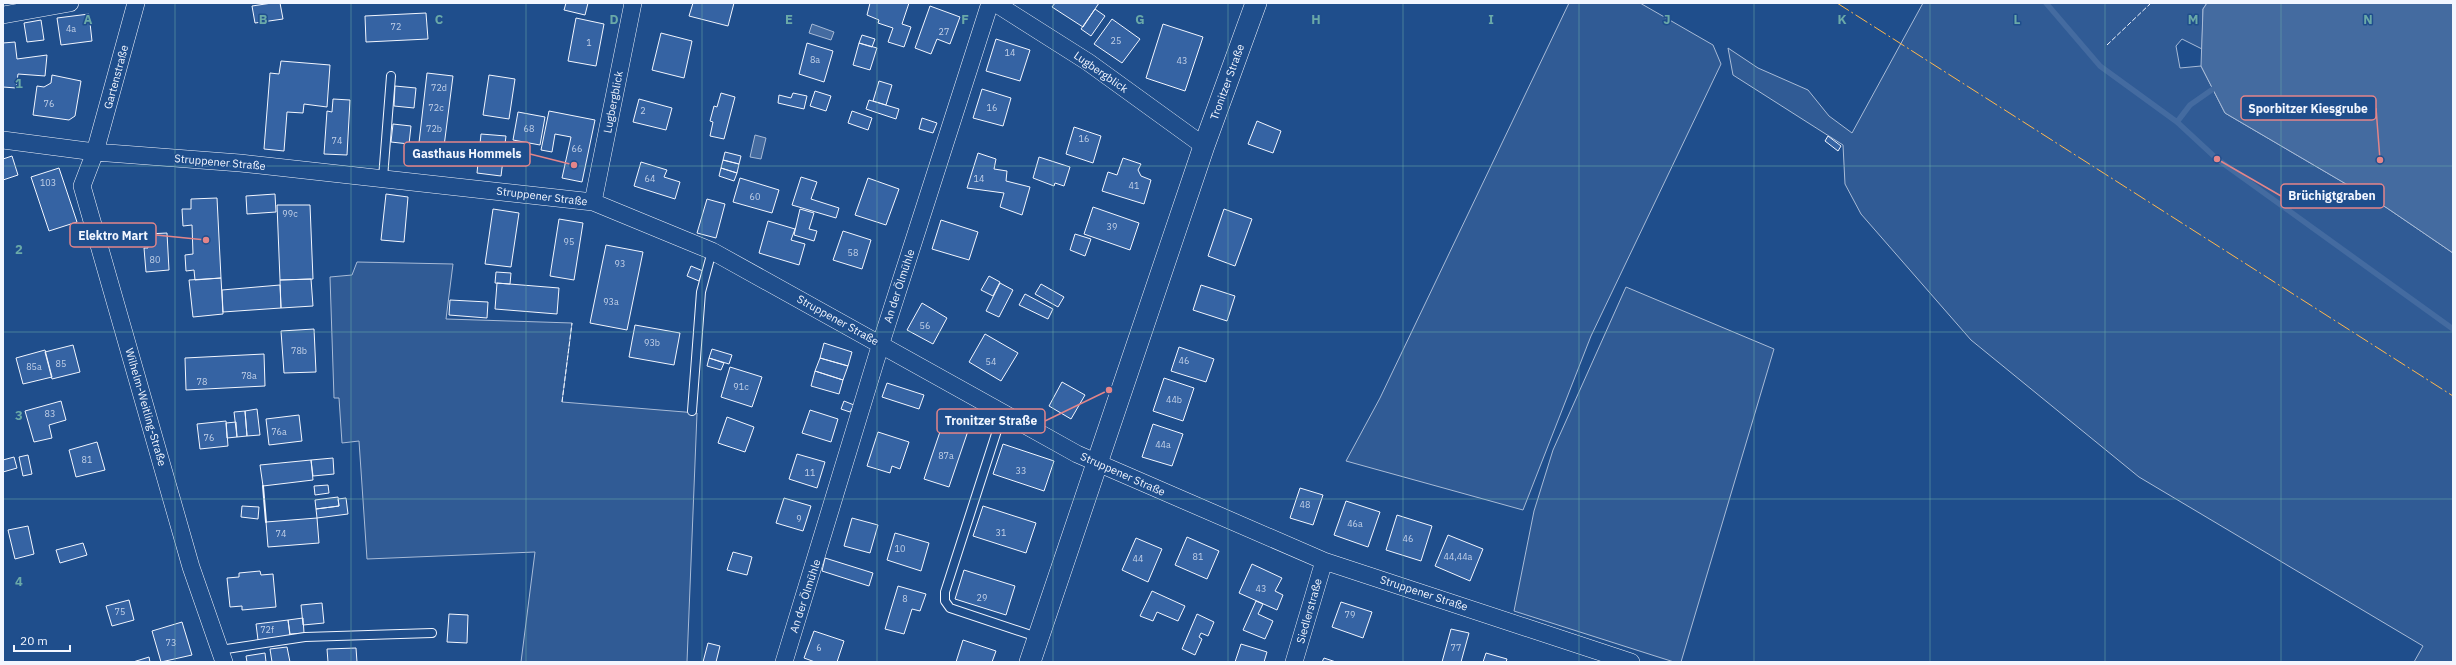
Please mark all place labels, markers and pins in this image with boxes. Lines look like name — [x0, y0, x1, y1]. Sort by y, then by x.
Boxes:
callout: Sporbitzer Kiesgrube — [2241, 96, 2376, 120]
callout: Gasthaus Hommels — [404, 142, 530, 166]
callout: Brüchigtgraben — [2281, 184, 2384, 208]
callout: Elektro Mart — [70, 223, 156, 247]
callout: Tronitzer Straße — [937, 409, 1045, 433]

